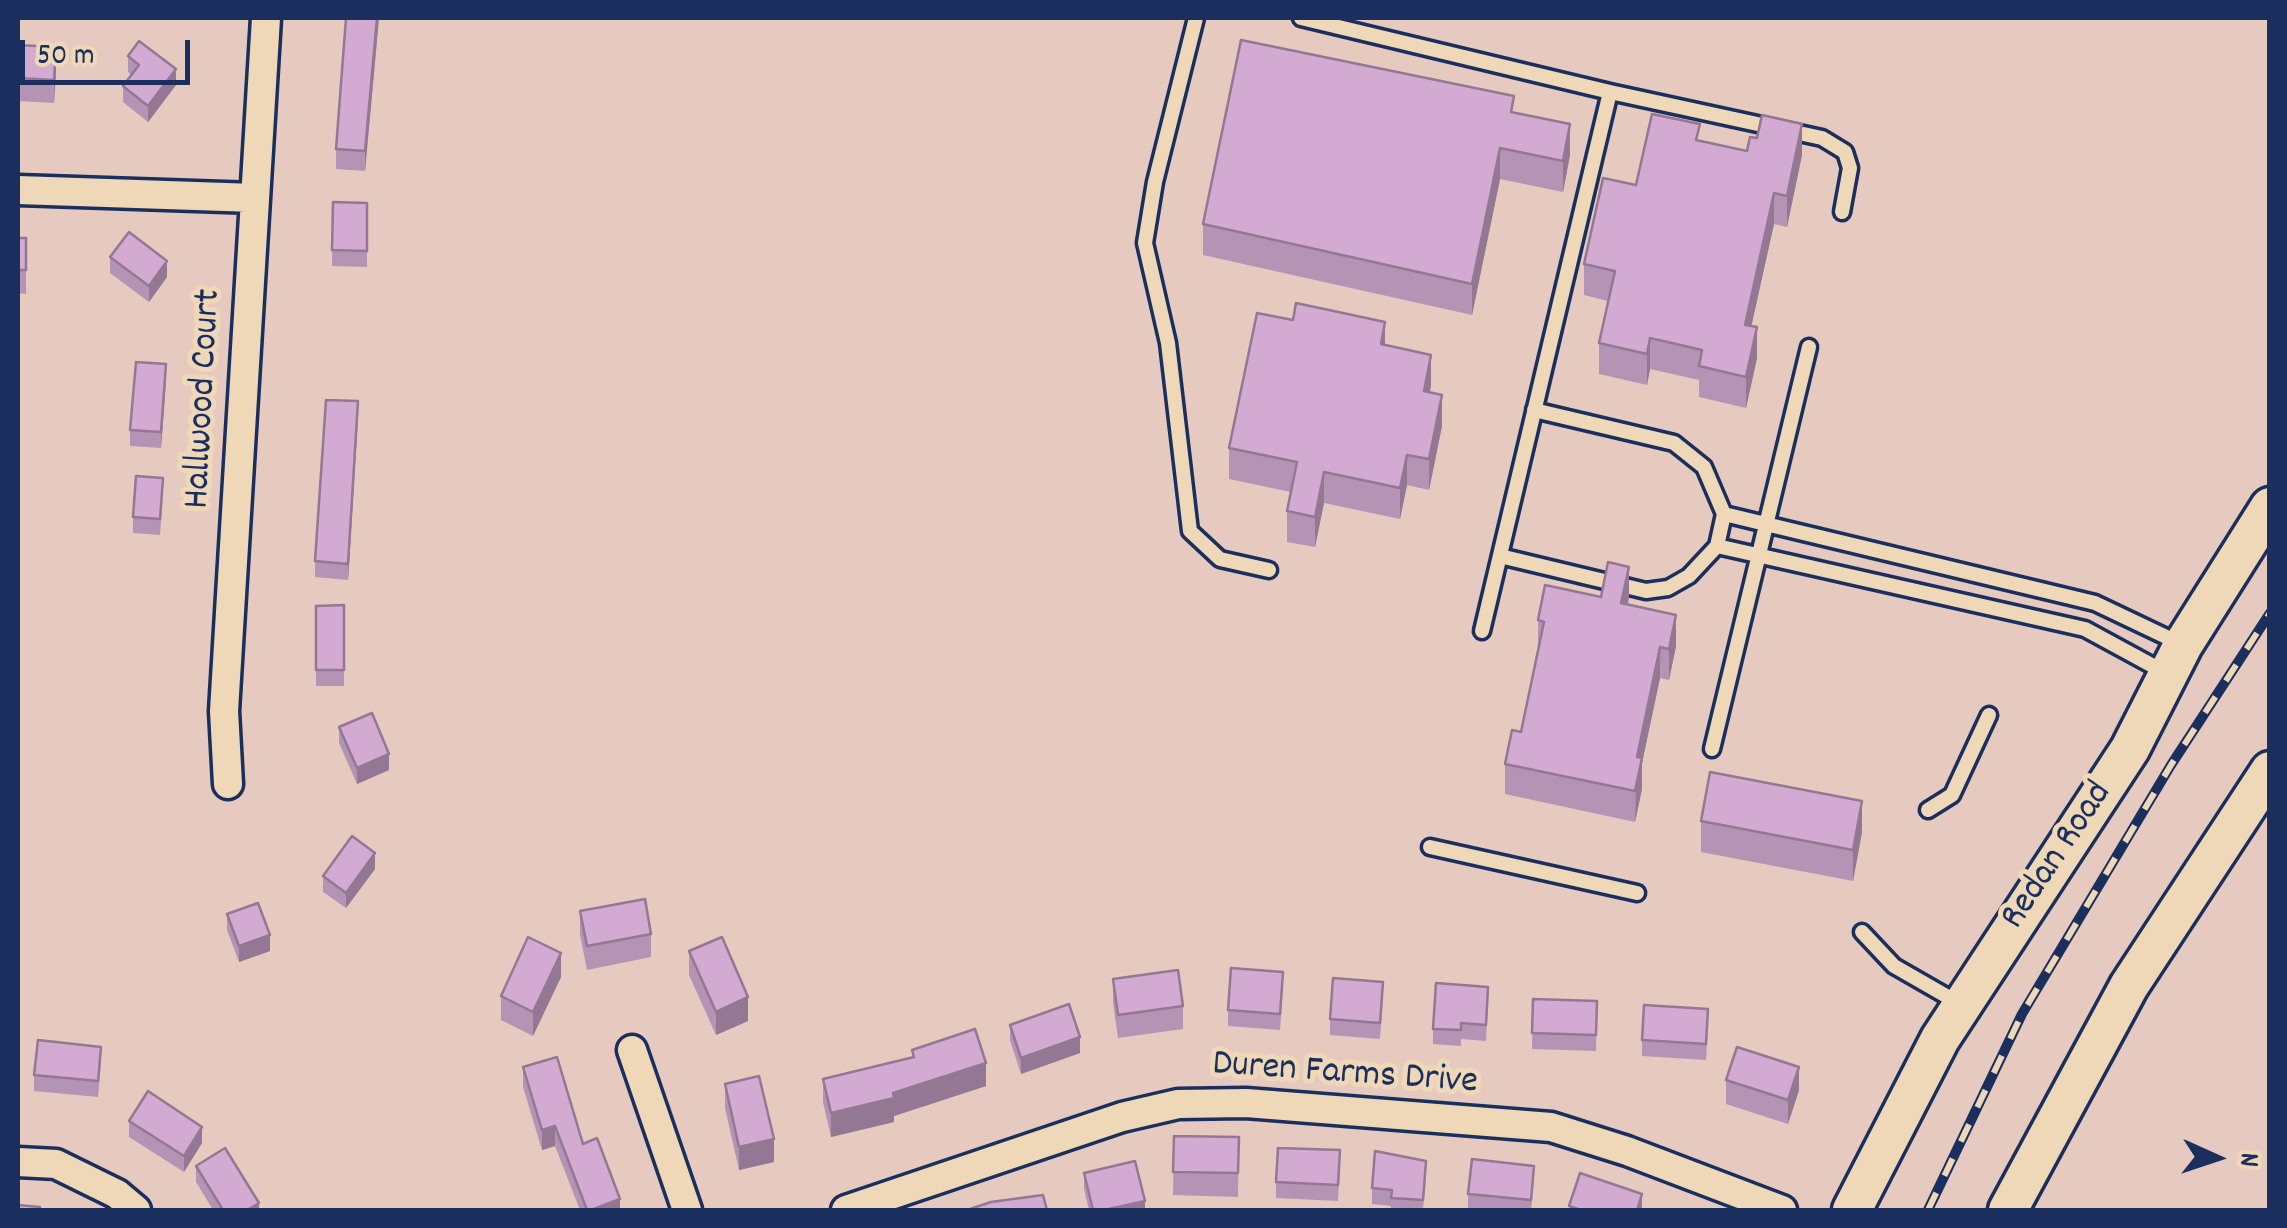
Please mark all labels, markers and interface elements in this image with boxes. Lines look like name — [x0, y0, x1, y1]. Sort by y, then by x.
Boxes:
scale bar — [25, 20, 195, 82]
text: 50 m — [37, 36, 95, 79]
street label: Hallwood Court — [177, 288, 235, 510]
street label: Redan Road — [1993, 775, 2125, 939]
street label: Duren Farms Drive — [1211, 1044, 1479, 1108]
north arrow — [2167, 1108, 2267, 1208]
text: N — [2227, 1152, 2267, 1168]

